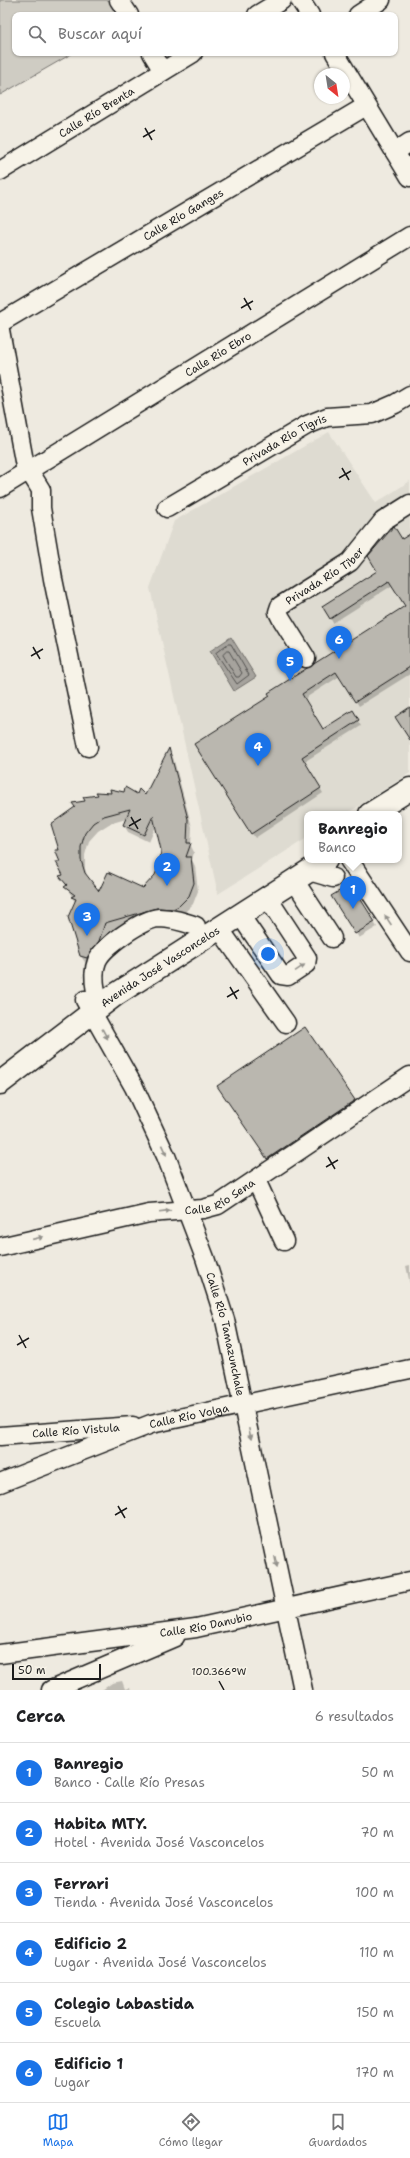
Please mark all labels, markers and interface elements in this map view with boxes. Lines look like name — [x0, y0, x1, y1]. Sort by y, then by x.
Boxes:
search box — [12, 12, 398, 56]
icon: search — [26, 23, 48, 45]
text: Buscar aquí — [58, 24, 142, 44]
north arrow — [314, 68, 350, 104]
street label: Calle Río Brenta — [56, 83, 137, 141]
street label: Calle Río Ganges — [140, 185, 226, 244]
street label: Calle Río Ebro — [182, 328, 254, 380]
street label: Privada Río Tigris — [240, 410, 329, 469]
street label: Privada Río Tiber — [282, 544, 367, 608]
pin: 6 — [326, 626, 352, 659]
pin: 5 — [277, 648, 303, 681]
pin: 4 — [245, 733, 271, 766]
popup — [304, 811, 402, 863]
text: Banregio — [318, 819, 388, 839]
text: Banco — [318, 839, 356, 856]
pin: 2 — [154, 853, 180, 886]
pin: 1 — [340, 876, 366, 909]
pin: 3 — [74, 903, 100, 936]
one-way arrow — [385, 914, 392, 926]
street label: Avenida José Vasconcelos — [97, 923, 222, 1011]
your location — [258, 944, 278, 964]
one-way arrow — [295, 964, 305, 972]
one-way arrow — [101, 1028, 108, 1040]
one-way arrow — [161, 1144, 167, 1156]
street label: Calle Río Sena — [184, 1175, 258, 1218]
one-way arrow — [159, 1208, 171, 1214]
one-way arrow — [32, 1235, 44, 1241]
street label: Calle Río Tamazunchale — [203, 1270, 248, 1397]
street label: Calle Río Volga — [148, 1400, 230, 1432]
street label: Calle Río Vistula — [32, 1420, 120, 1441]
one-way arrow — [247, 1428, 253, 1440]
one-way arrow — [273, 1556, 279, 1568]
street label: Calle Río Danubio — [159, 1608, 254, 1640]
scale bar — [12, 1662, 101, 1681]
text: 50 m — [18, 1663, 46, 1678]
text: 100.366°W — [192, 1665, 247, 1678]
text: Cerca — [16, 1705, 65, 1727]
text: 6 resultados — [315, 1708, 394, 1725]
text: Banregio — [54, 1754, 124, 1774]
text: 1 — [26, 1764, 32, 1781]
text: 50 m — [361, 1764, 394, 1781]
text: Banco · Calle Río Presas — [54, 1774, 205, 1791]
text: Habita MTY. — [54, 1814, 147, 1834]
text: 2 — [24, 1824, 34, 1841]
text: 70 m — [360, 1824, 394, 1841]
text: Hotel · Avenida José Vasconcelos — [54, 1834, 264, 1851]
text: Ferrari — [54, 1874, 109, 1894]
text: 3 — [24, 1884, 34, 1901]
text: 100 m — [355, 1884, 394, 1901]
text: Tienda · Avenida José Vasconcelos — [54, 1894, 274, 1911]
text: Edificio 2 — [54, 1934, 127, 1954]
text: 4 — [24, 1944, 34, 1961]
text: 110 m — [359, 1944, 394, 1961]
text: Lugar · Avenida José Vasconcelos — [54, 1954, 267, 1971]
text: Colegio Labastida — [54, 1994, 194, 2014]
text: 5 — [25, 2004, 33, 2021]
text: 150 m — [356, 2004, 394, 2021]
text: Escuela — [54, 2014, 101, 2031]
text: Edificio 1 — [54, 2054, 123, 2074]
text: 6 — [24, 2064, 34, 2081]
text: 170 m — [356, 2064, 394, 2081]
text: Lugar — [54, 2074, 90, 2091]
tab: Mapa — [43, 2111, 73, 2150]
tab: Cómo llegar — [159, 2111, 223, 2150]
tab: Guardados — [309, 2111, 367, 2150]

